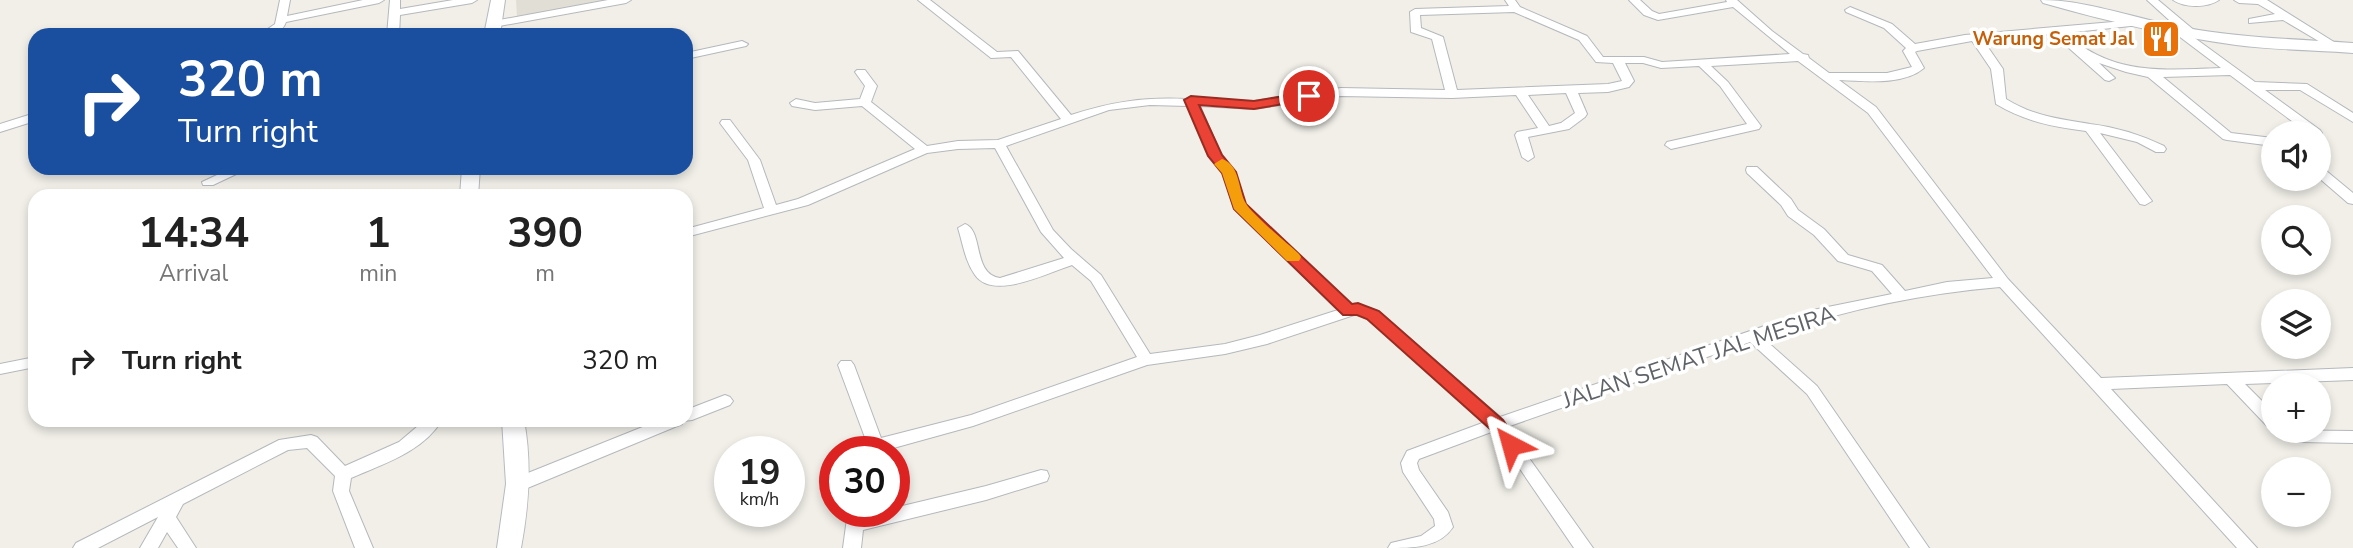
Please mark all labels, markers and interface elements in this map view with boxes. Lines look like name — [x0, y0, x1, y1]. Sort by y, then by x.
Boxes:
restaurant icon: Warung Semat Jal — [2140, 18, 2182, 60]
place label: Warung Semat Jal — [1972, 26, 2134, 52]
text: 320 m — [178, 46, 322, 113]
icon: right — [63, 56, 154, 147]
pin — [1279, 66, 1339, 126]
icon: arrive — [1290, 77, 1328, 115]
text: Turn right — [178, 110, 318, 153]
map controls — [2261, 121, 2331, 527]
button: sound — [2261, 121, 2331, 191]
text: 14:34 — [138, 205, 249, 262]
text: 1 — [366, 205, 391, 262]
text: 390 — [507, 205, 583, 262]
button: search — [2261, 205, 2331, 275]
text: Arrival — [159, 258, 228, 289]
text: min — [359, 258, 397, 289]
text: m — [535, 258, 555, 289]
button: layers — [2261, 289, 2331, 359]
street label: JALAN SEMAT JAL MESIRA — [1558, 298, 1840, 416]
icon: right — [63, 342, 101, 380]
text: Turn right — [122, 343, 241, 378]
text: 320 m — [582, 343, 658, 378]
button: + — [2261, 373, 2331, 443]
position arrow — [1474, 408, 1548, 482]
speed limit sign: 30 — [819, 436, 910, 527]
text: 19 — [738, 449, 781, 496]
button: − — [2261, 457, 2331, 527]
text: km/h — [740, 487, 779, 511]

